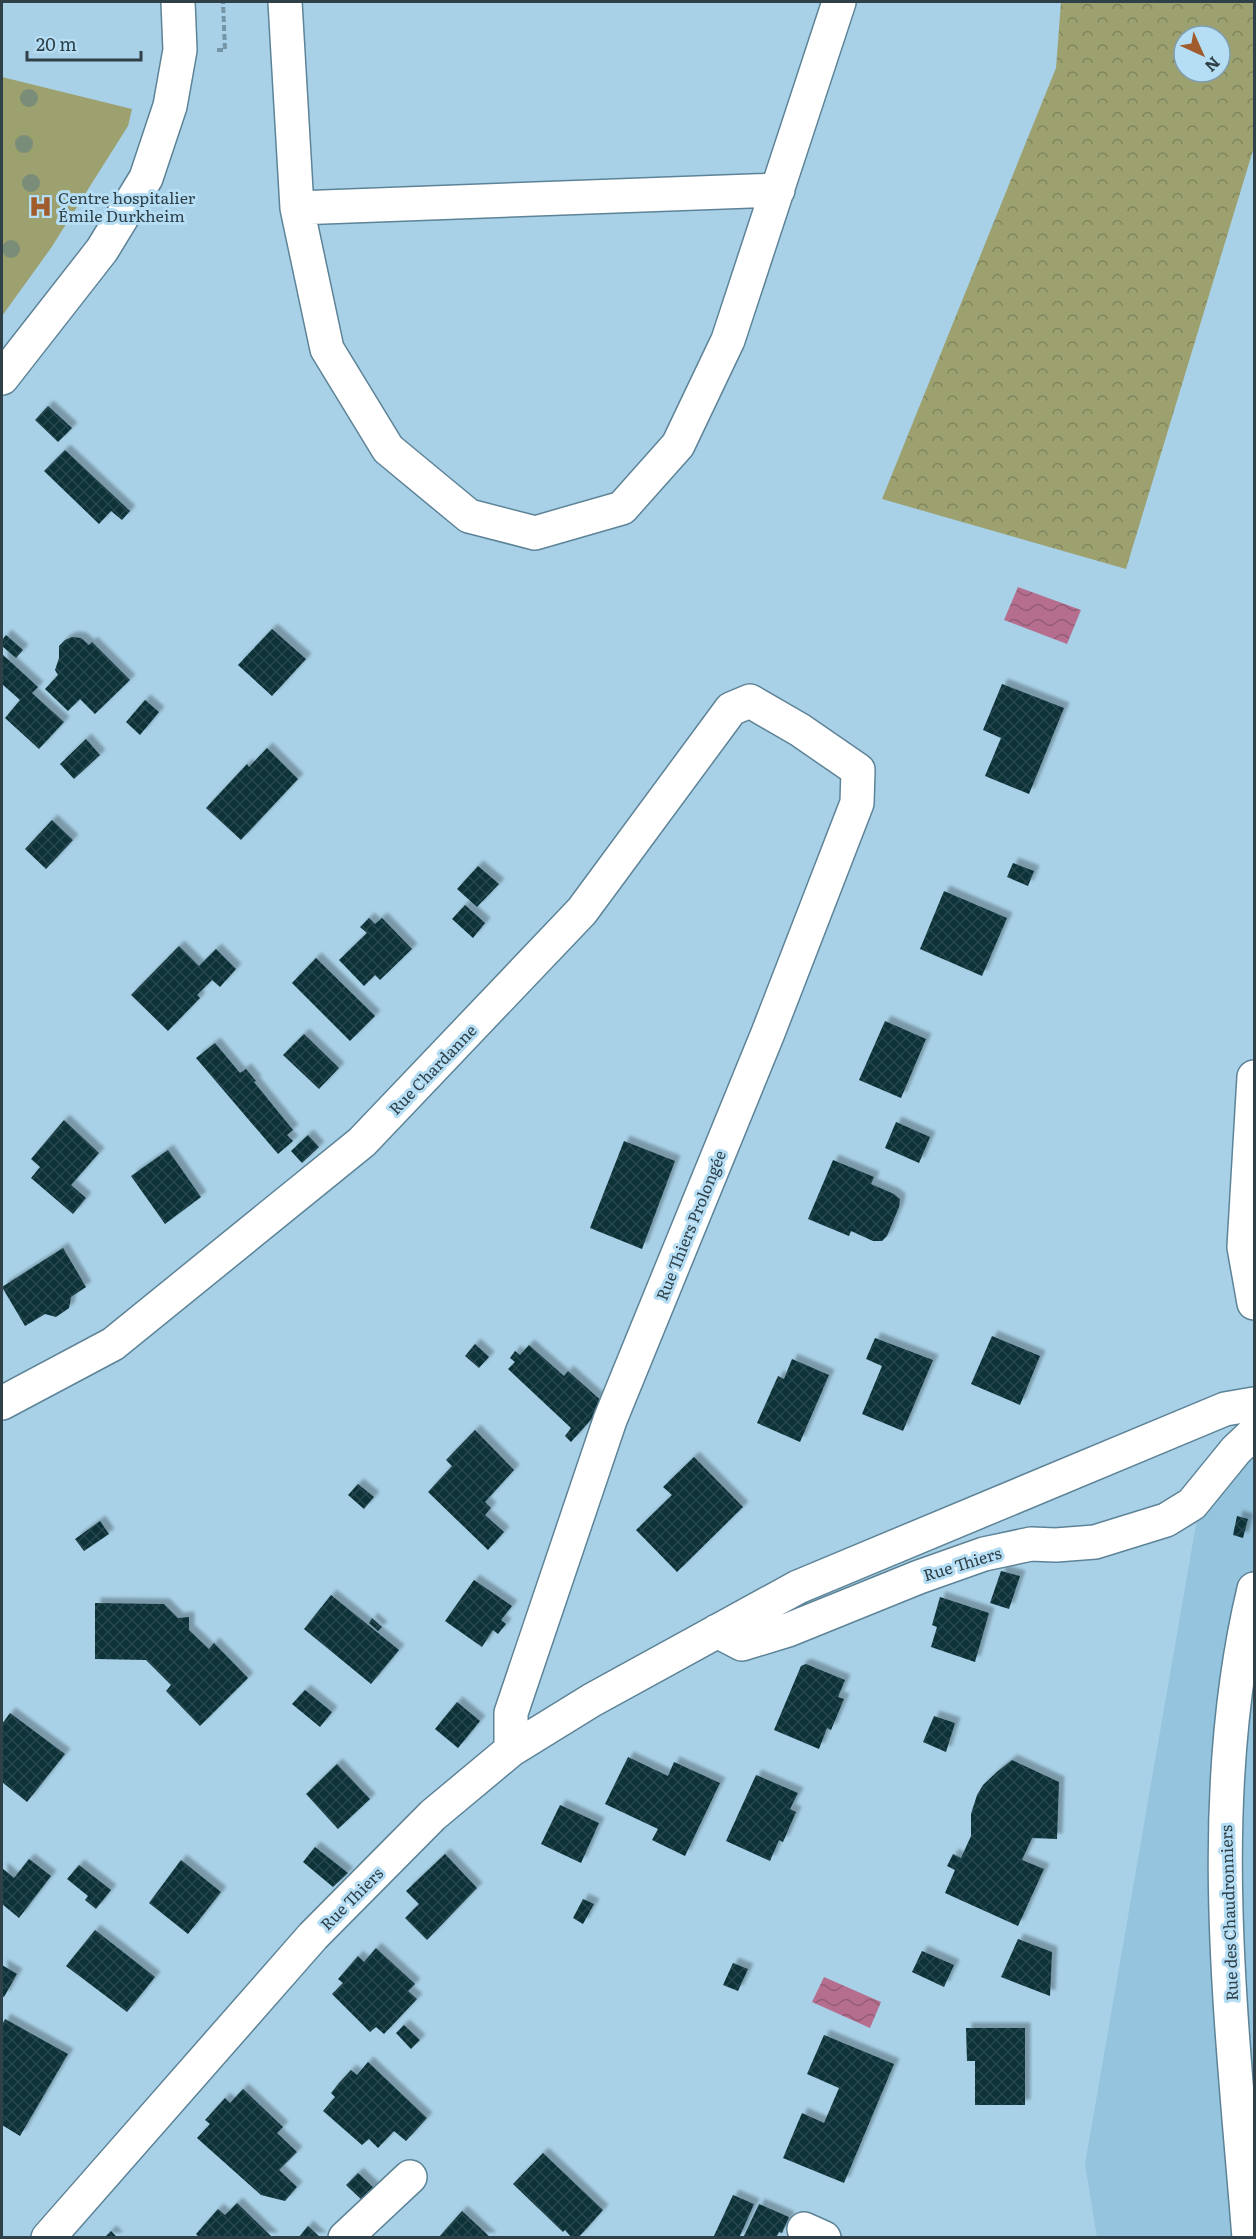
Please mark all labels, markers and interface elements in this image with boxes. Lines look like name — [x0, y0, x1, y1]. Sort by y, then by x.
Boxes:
scale bar — [27, 24, 141, 62]
north arrow — [1172, 24, 1232, 84]
text: 20 m — [36, 30, 77, 57]
text: N — [1200, 52, 1227, 79]
place label: Centre hospitalier Émile Durkheim — [58, 185, 196, 227]
hospital icon: Centre hospitalier Émile Durkheim — [27, 193, 53, 219]
street label: Rue Chardanne — [383, 1018, 481, 1120]
street label: Rue Thiers Prolongée — [649, 1146, 731, 1304]
street label: Rue Thiers — [920, 1540, 1004, 1586]
street label: Rue des Chaudronniers — [1213, 1824, 1243, 2002]
street label: Rue Thiers — [314, 1861, 388, 1935]

